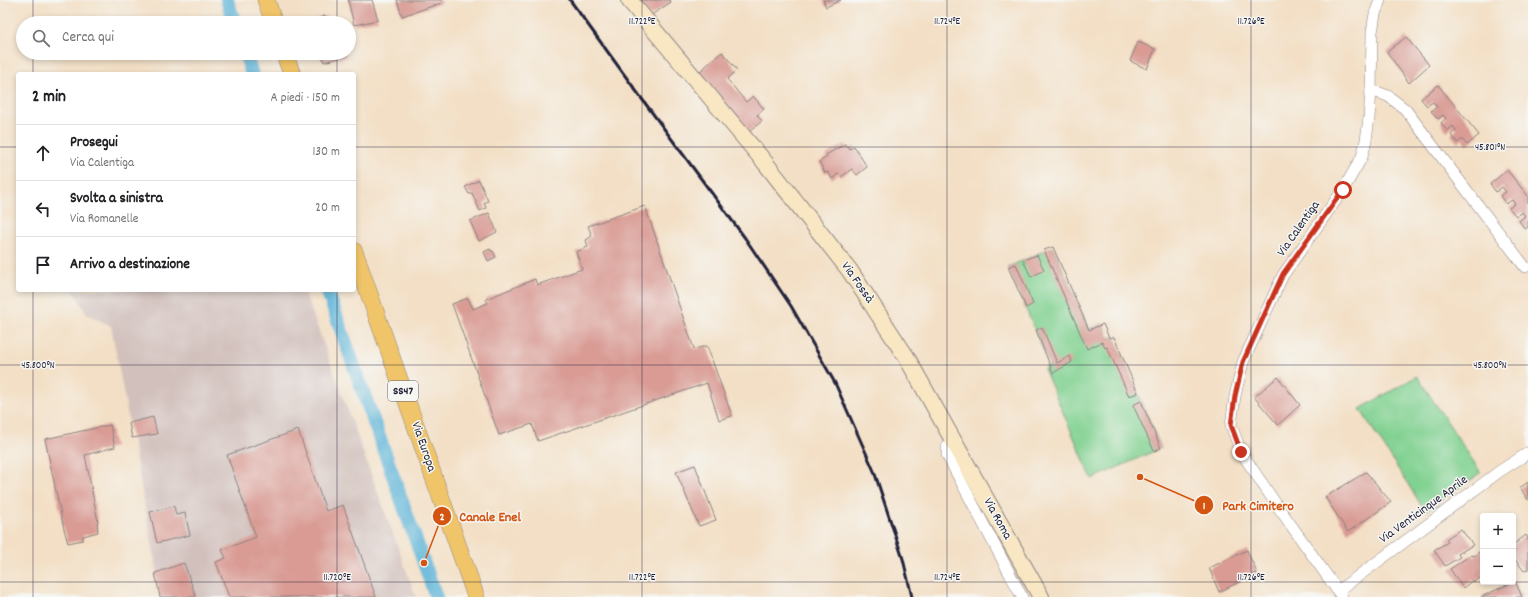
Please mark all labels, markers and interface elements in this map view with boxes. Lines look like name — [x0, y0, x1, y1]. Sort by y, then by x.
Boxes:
text: 11.722°E — [629, 15, 656, 29]
text: 11.724°E — [934, 15, 961, 29]
text: 11.726°E — [1238, 15, 1265, 29]
search box — [16, 16, 356, 60]
icon: search — [30, 27, 52, 49]
text: Cerca qui — [62, 27, 114, 49]
text: 2 min — [32, 86, 66, 110]
text: A piedi · 150 m — [271, 89, 340, 108]
text: Prosegui — [70, 132, 118, 154]
text: 45.801°N — [1475, 141, 1505, 155]
icon: ahead — [32, 142, 54, 164]
text: 130 m — [312, 143, 340, 162]
text: Via Calentiga — [70, 154, 134, 173]
route start — [1334, 181, 1352, 199]
text: Svolta a sinistra — [70, 188, 163, 210]
street label: Via Calentiga — [1273, 197, 1326, 261]
icon: left — [32, 198, 54, 220]
text: 20 m — [315, 199, 340, 218]
text: Via Romanelle — [70, 210, 138, 229]
icon: arrive — [32, 254, 54, 276]
text: Arrivo a destinazione — [70, 254, 190, 276]
street label: Via Fossà — [836, 258, 878, 308]
text: 45.800°N — [21, 359, 55, 373]
text: 45.800°N — [1473, 359, 1507, 373]
road number: SS47 — [388, 381, 418, 401]
street label: Via Europa — [406, 419, 441, 475]
route end — [1232, 443, 1250, 461]
street label: Via Venticinque Aprile — [1376, 471, 1473, 549]
callout: Park Cimitero — [1194, 492, 1302, 518]
street label: Via Roma — [978, 495, 1017, 544]
text: Park Cimitero — [1222, 497, 1294, 517]
text: 1 — [1203, 498, 1206, 515]
callout: Canale Enel — [432, 503, 529, 529]
text: Canale Enel — [459, 508, 521, 528]
text: 2 — [439, 509, 445, 526]
map controls — [1480, 513, 1516, 585]
button: + — [1480, 513, 1516, 549]
button: − — [1480, 549, 1516, 585]
text: 11.720°E — [323, 571, 351, 585]
text: 11.722°E — [629, 571, 656, 585]
text: 11.724°E — [934, 571, 961, 585]
text: 11.726°E — [1238, 571, 1265, 585]

